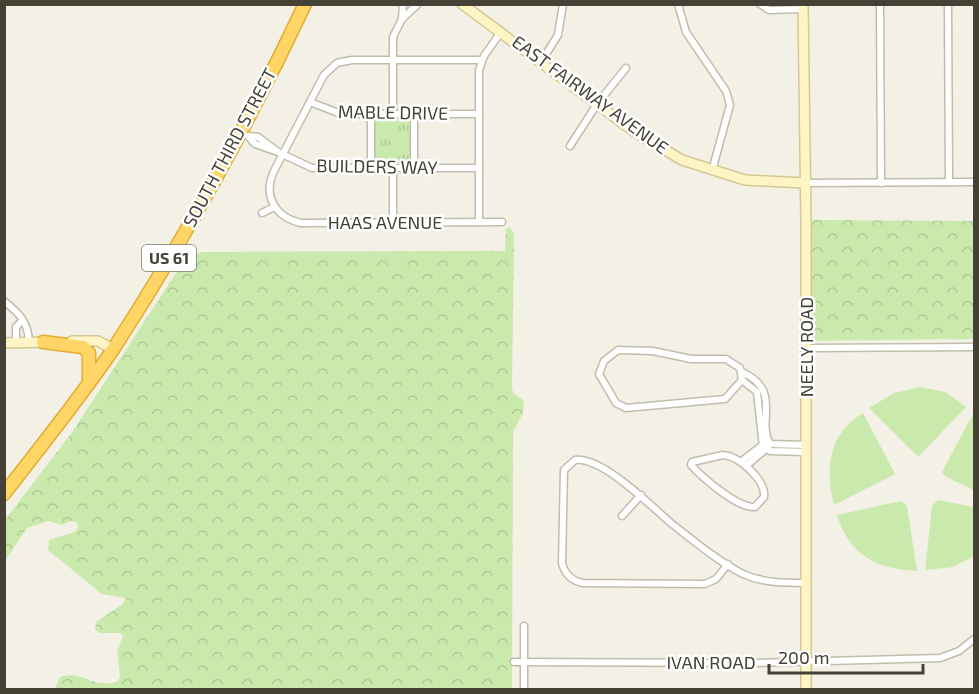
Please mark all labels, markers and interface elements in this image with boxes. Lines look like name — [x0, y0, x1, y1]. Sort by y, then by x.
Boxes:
street label: EAST FAIRWAY AVENUE — [508, 30, 673, 158]
street label: SOUTH THIRD STREET — [178, 64, 281, 231]
street label: MABLE DRIVE — [338, 100, 448, 124]
street label: BUILDERS WAY — [316, 154, 439, 178]
street label: HAAS AVENUE — [328, 211, 442, 233]
road number: US 61 — [142, 245, 196, 271]
street label: NEELY ROAD — [795, 297, 817, 397]
scale bar — [769, 637, 924, 675]
text: 200 m — [778, 646, 830, 668]
street label: IVAN ROAD — [666, 651, 756, 673]

